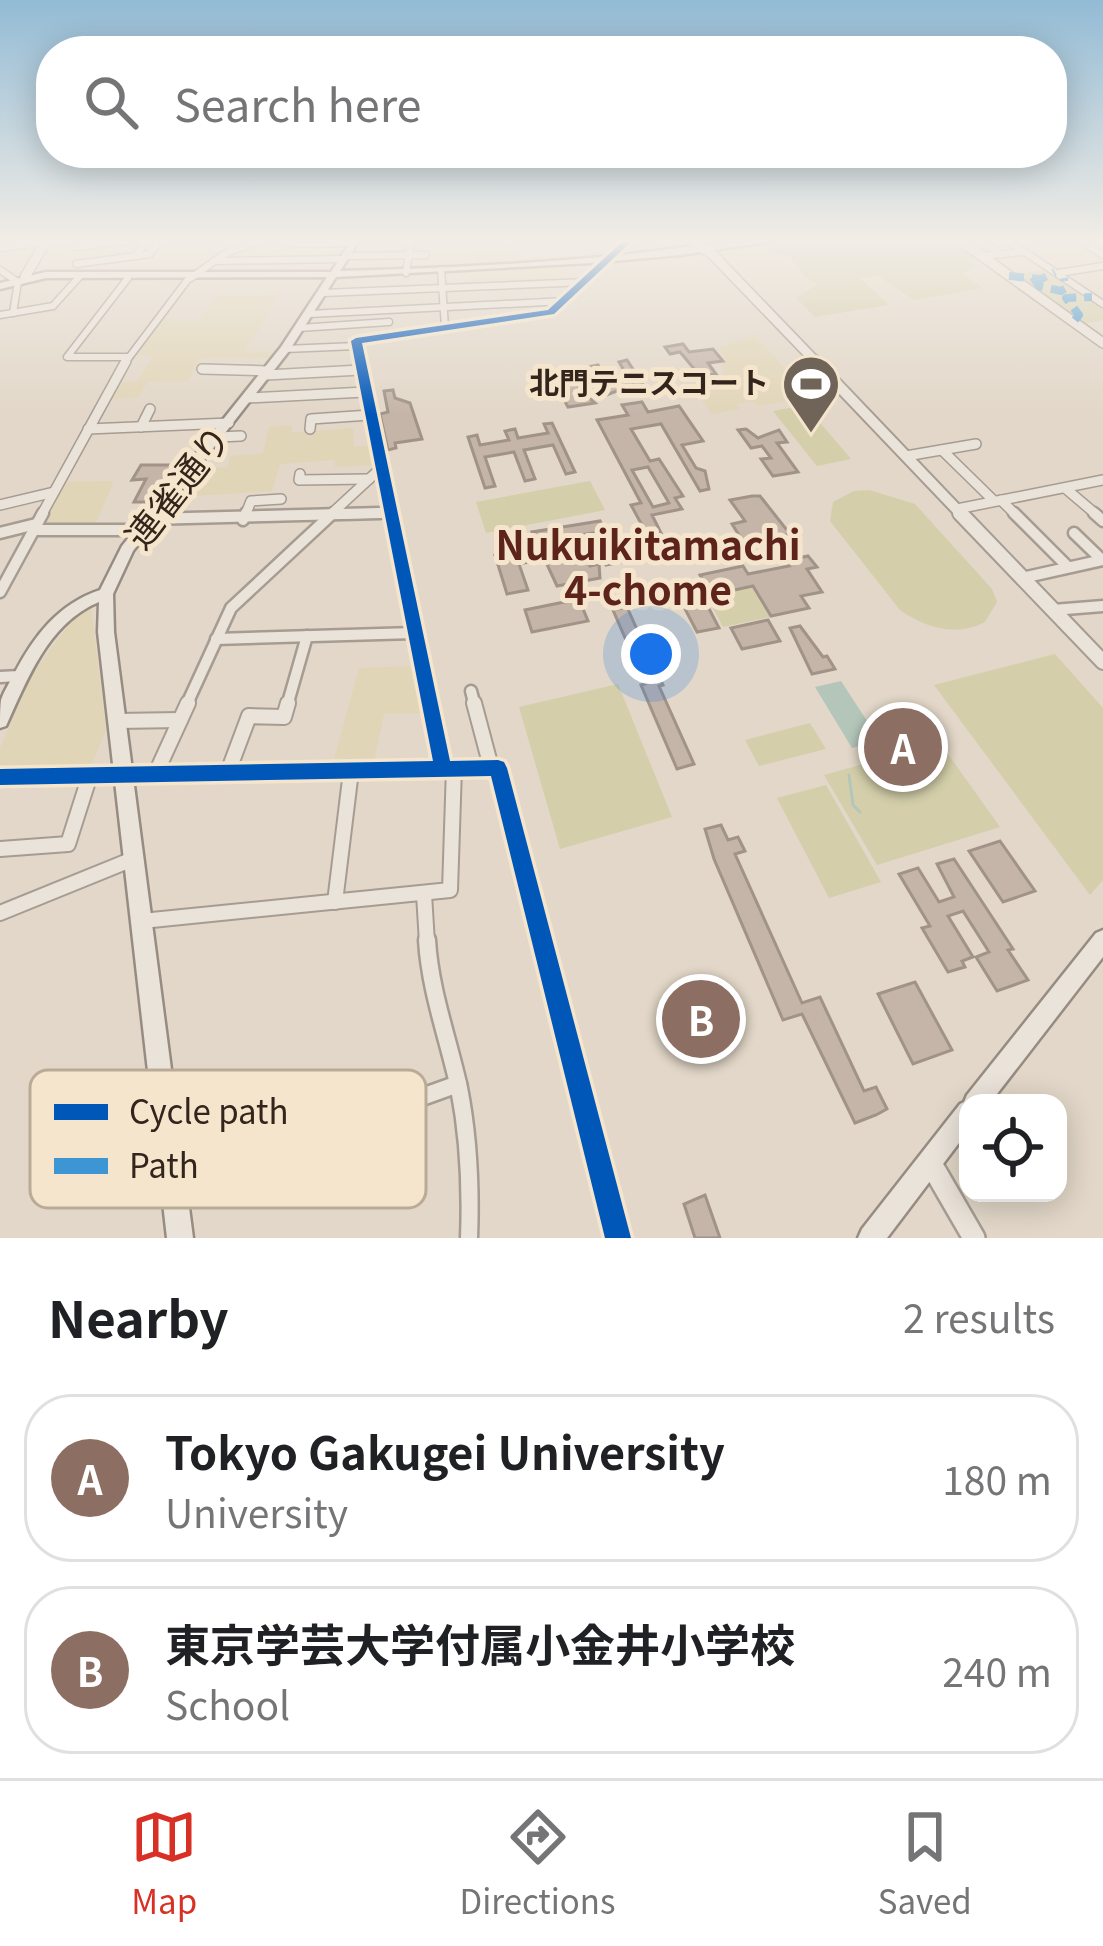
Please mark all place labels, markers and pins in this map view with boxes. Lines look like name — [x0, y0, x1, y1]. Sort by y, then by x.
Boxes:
sports icon: 北門テニスコート — [780, 353, 842, 435]
place label: 北門テニスコート — [529, 359, 769, 403]
pin: A — [864, 702, 942, 792]
pin: B — [662, 974, 740, 1064]

